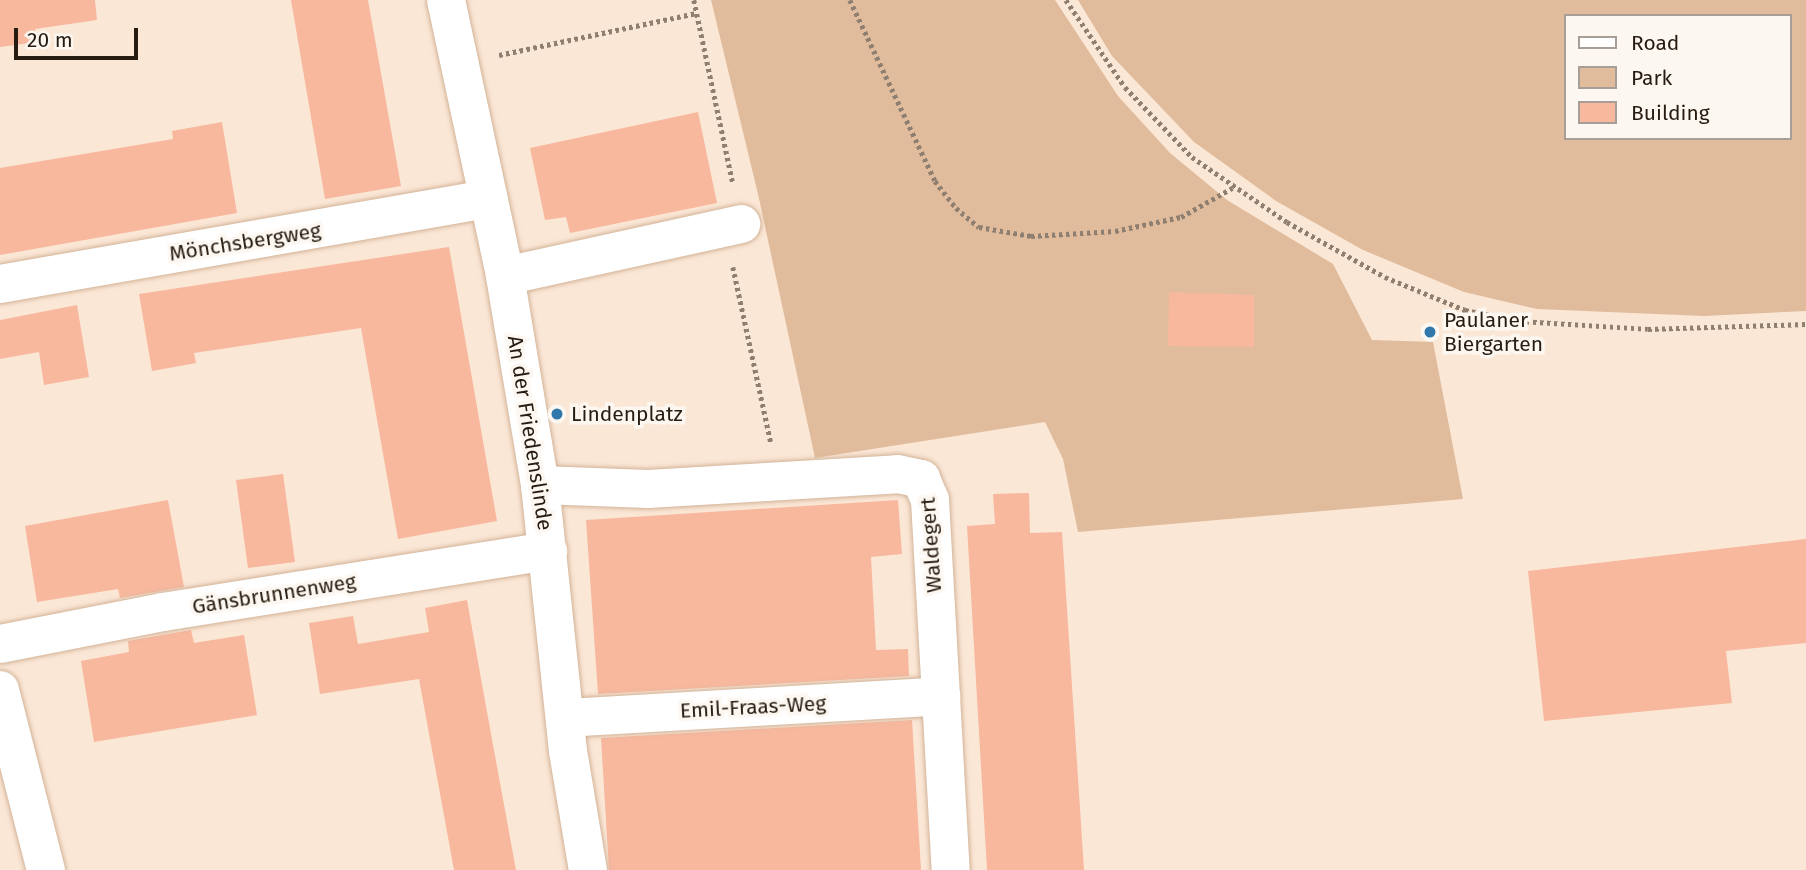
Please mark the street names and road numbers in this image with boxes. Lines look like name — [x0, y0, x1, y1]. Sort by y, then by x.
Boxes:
street label: Mönchsbergweg — [167, 218, 323, 266]
street label: An der Friedenslinde — [502, 334, 558, 532]
street label: Waldegert — [915, 496, 947, 594]
street label: Gänsbrunnenweg — [190, 569, 358, 619]
street label: Emil-Fraas-Weg — [679, 691, 827, 723]

